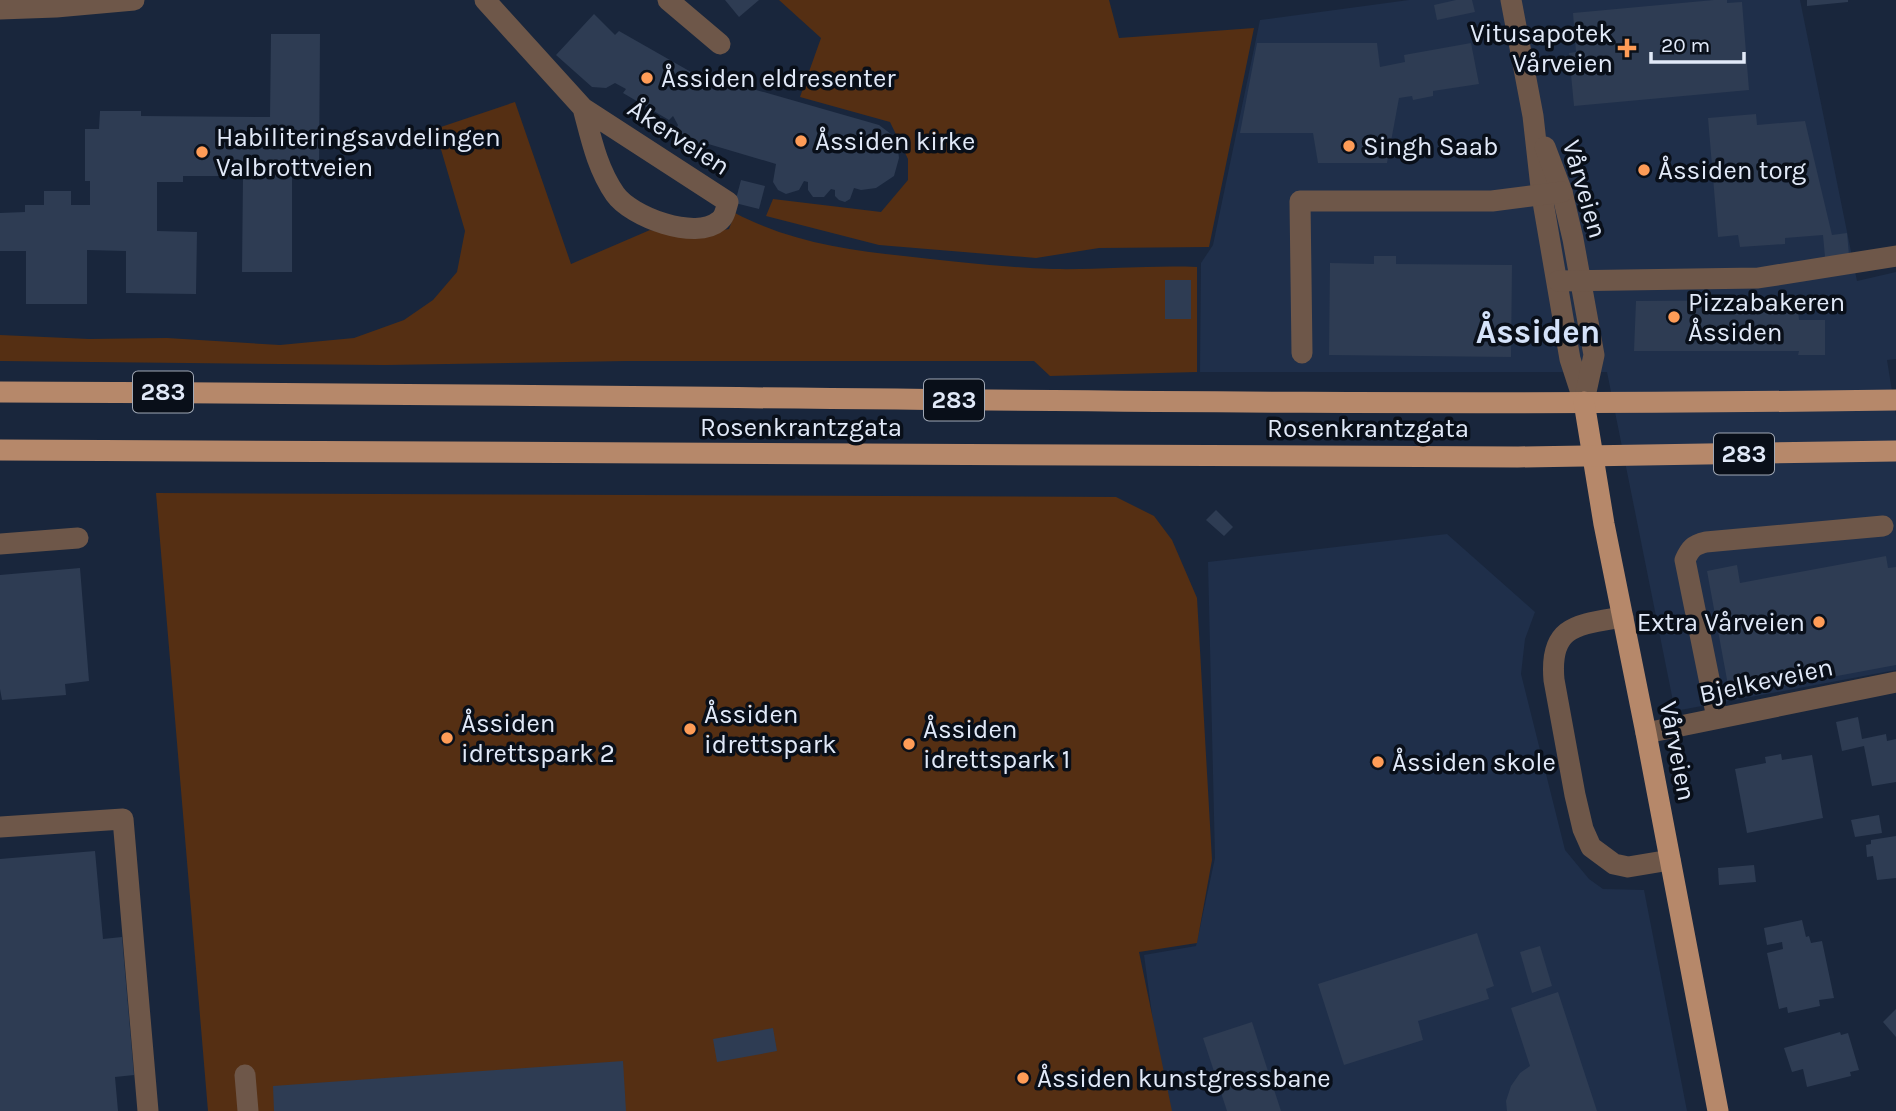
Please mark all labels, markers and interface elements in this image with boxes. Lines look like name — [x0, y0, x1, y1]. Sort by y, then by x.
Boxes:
place label: Vitusapotek Vårveien — [1470, 18, 1613, 79]
scale bar — [1651, 21, 1744, 65]
text: 20 m — [1661, 33, 1710, 57]
marker: Vitusapotek Vårveien — [1619, 40, 1635, 56]
place label: Åssiden eldresenter — [661, 63, 896, 94]
marker: Åssiden eldresenter — [639, 70, 655, 86]
street label: Åkerveien — [622, 93, 736, 182]
place label: Habiliteringsavdelingen Valbrottveien — [216, 122, 501, 183]
place label: Åssiden kirke — [815, 126, 975, 157]
place label: Singh Saab — [1363, 131, 1498, 162]
marker: Åssiden kirke — [793, 133, 809, 149]
street label: Vårveien — [1556, 136, 1613, 242]
marker: Singh Saab — [1341, 138, 1357, 154]
marker: Habiliteringsavdelingen Valbrottveien — [194, 144, 210, 160]
place label: Åssiden torg — [1658, 155, 1807, 186]
marker: Åssiden torg — [1636, 162, 1652, 178]
place label: Pizzabakeren Åssiden — [1688, 287, 1845, 348]
marker: Pizzabakeren Åssiden — [1666, 309, 1682, 325]
district label: Åssiden — [1476, 311, 1600, 351]
road number: 283 — [133, 372, 193, 412]
road number: 283 — [924, 380, 984, 421]
street label: Rosenkrantzgata — [700, 412, 902, 443]
street label: Rosenkrantzgata — [1267, 413, 1469, 444]
road number: 283 — [1714, 434, 1774, 475]
place label: Extra Vårveien — [1637, 607, 1805, 638]
marker: Extra Vårveien — [1811, 614, 1827, 630]
street label: Bjelkeveien — [1696, 651, 1836, 710]
place label: Åssiden idrettspark — [704, 699, 837, 760]
street label: Vårveien — [1653, 699, 1702, 803]
place label: Åssiden idrettspark 2 — [461, 708, 615, 769]
place label: Åssiden idrettspark 1 — [923, 714, 1070, 775]
marker: Åssiden idrettspark — [682, 721, 698, 737]
marker: Åssiden idrettspark 2 — [439, 730, 455, 746]
marker: Åssiden idrettspark 1 — [901, 736, 917, 752]
place label: Åssiden skole — [1392, 747, 1556, 778]
marker: Åssiden skole — [1370, 754, 1386, 770]
place label: Åssiden kunstgressbane — [1037, 1063, 1331, 1094]
marker: Åssiden kunstgressbane — [1015, 1070, 1031, 1086]

